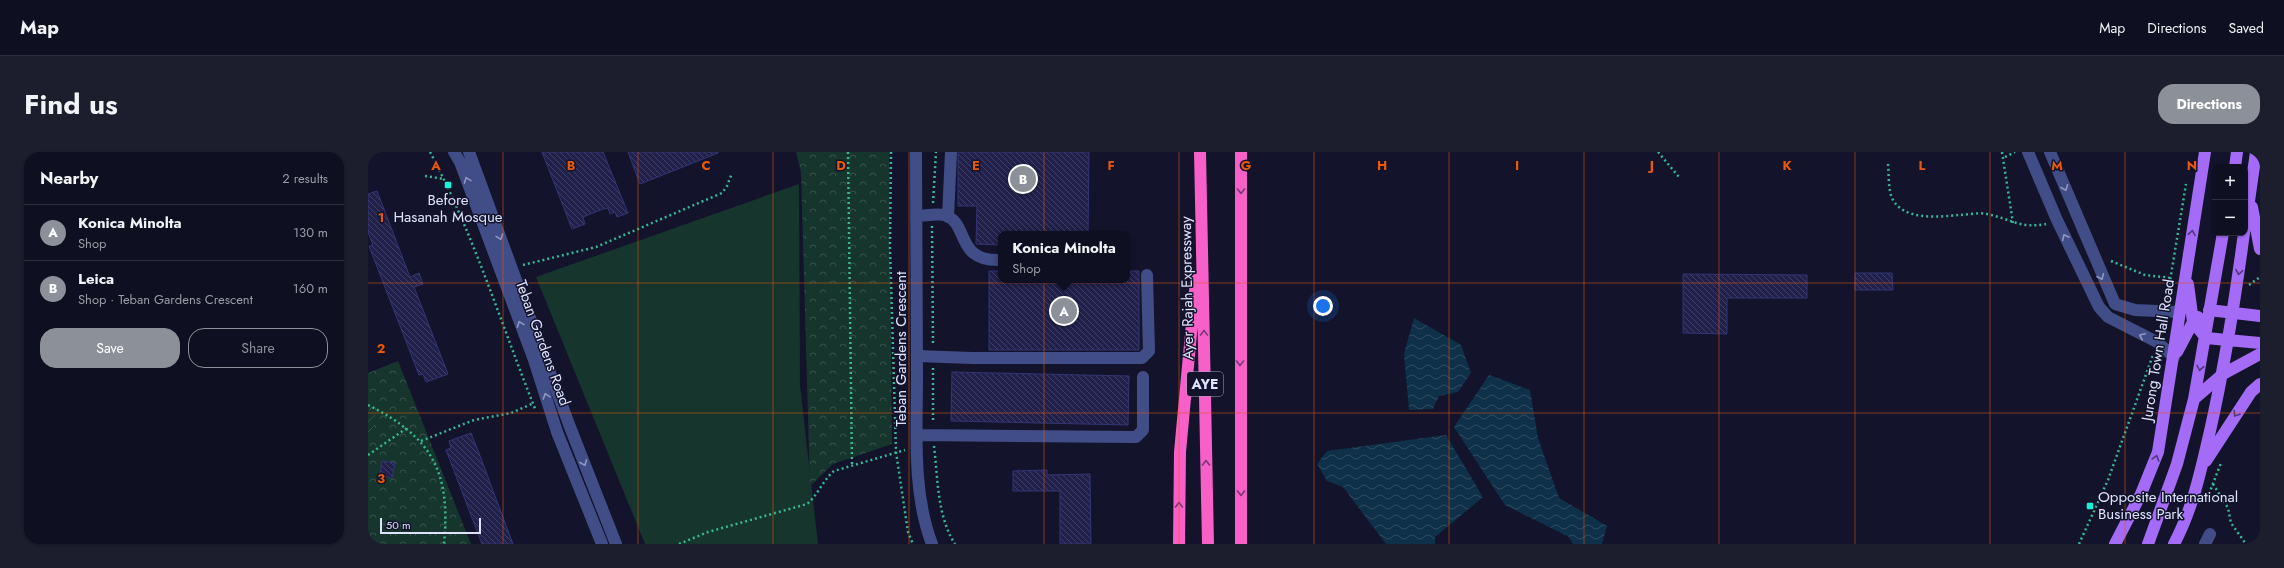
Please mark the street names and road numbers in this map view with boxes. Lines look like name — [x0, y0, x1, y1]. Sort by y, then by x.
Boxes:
street label: Ayer Rajah Expressway — [1175, 216, 1199, 360]
street label: Teban Gardens Crescent — [890, 271, 912, 427]
street label: Teban Gardens Road — [510, 277, 576, 409]
street label: Jurong Town Hall Road — [2136, 278, 2180, 424]
road number: AYE — [1187, 372, 1223, 396]

